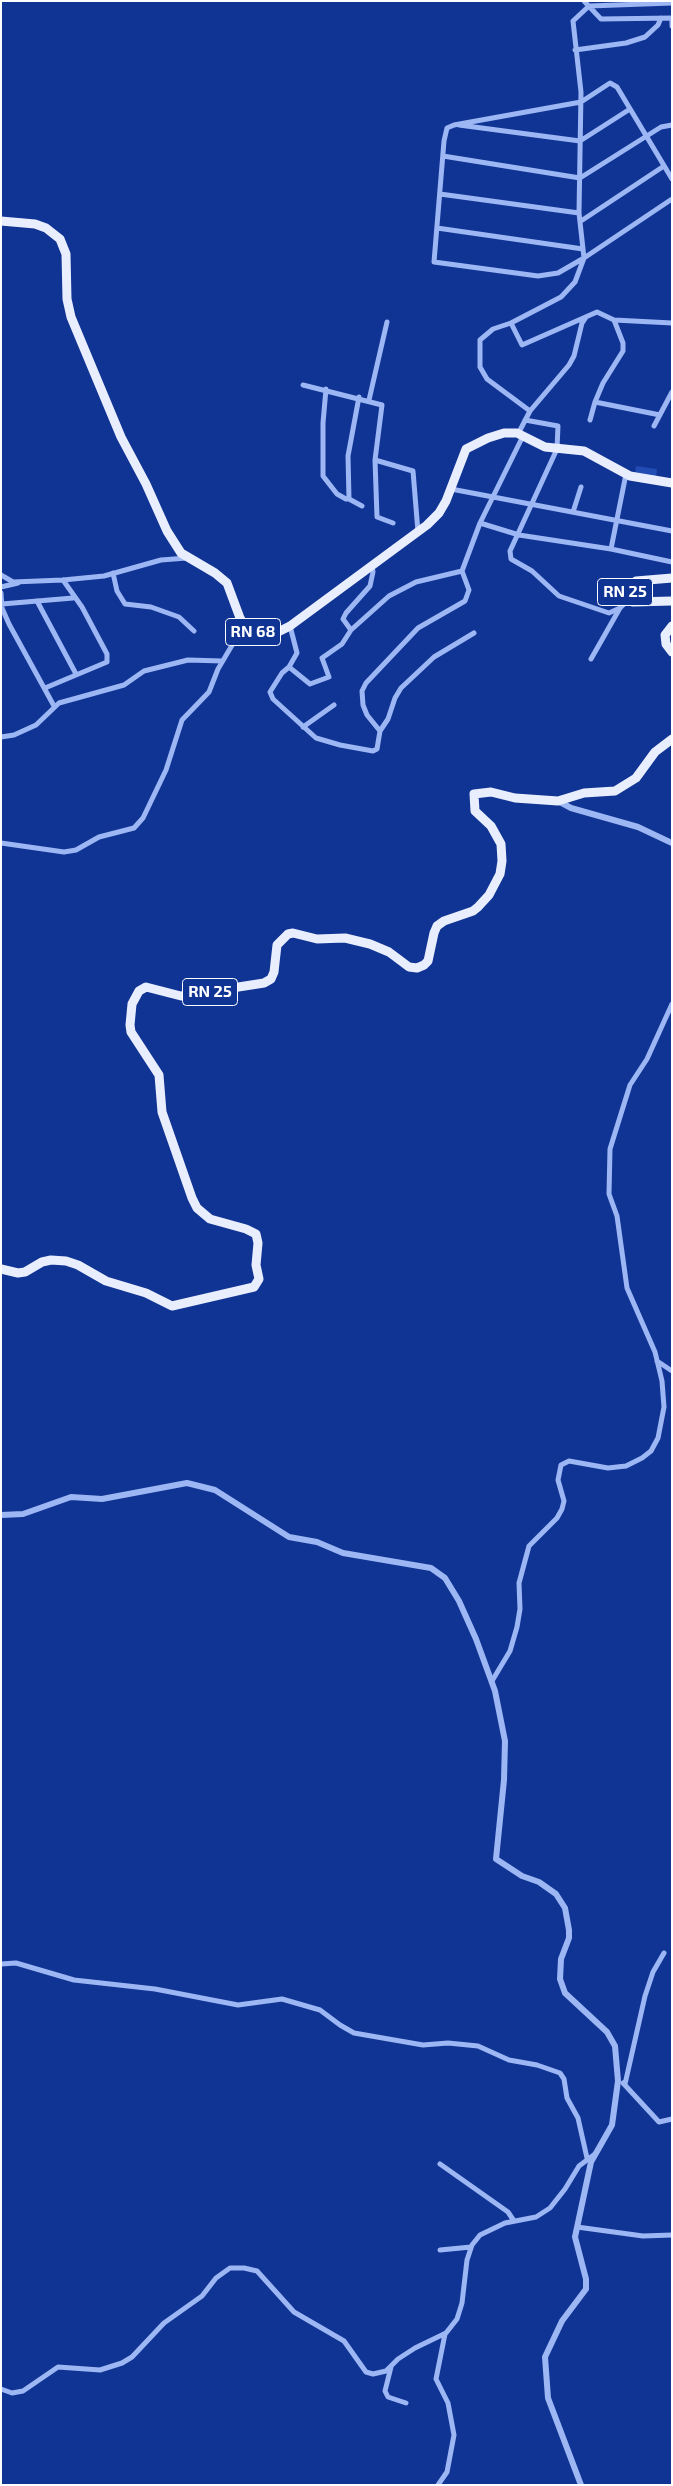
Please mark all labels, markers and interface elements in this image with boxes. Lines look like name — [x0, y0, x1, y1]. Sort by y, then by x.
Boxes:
road number: RN 25 — [598, 578, 652, 606]
road number: RN 68 — [226, 618, 280, 646]
road number: RN 25 — [182, 979, 238, 1006]

